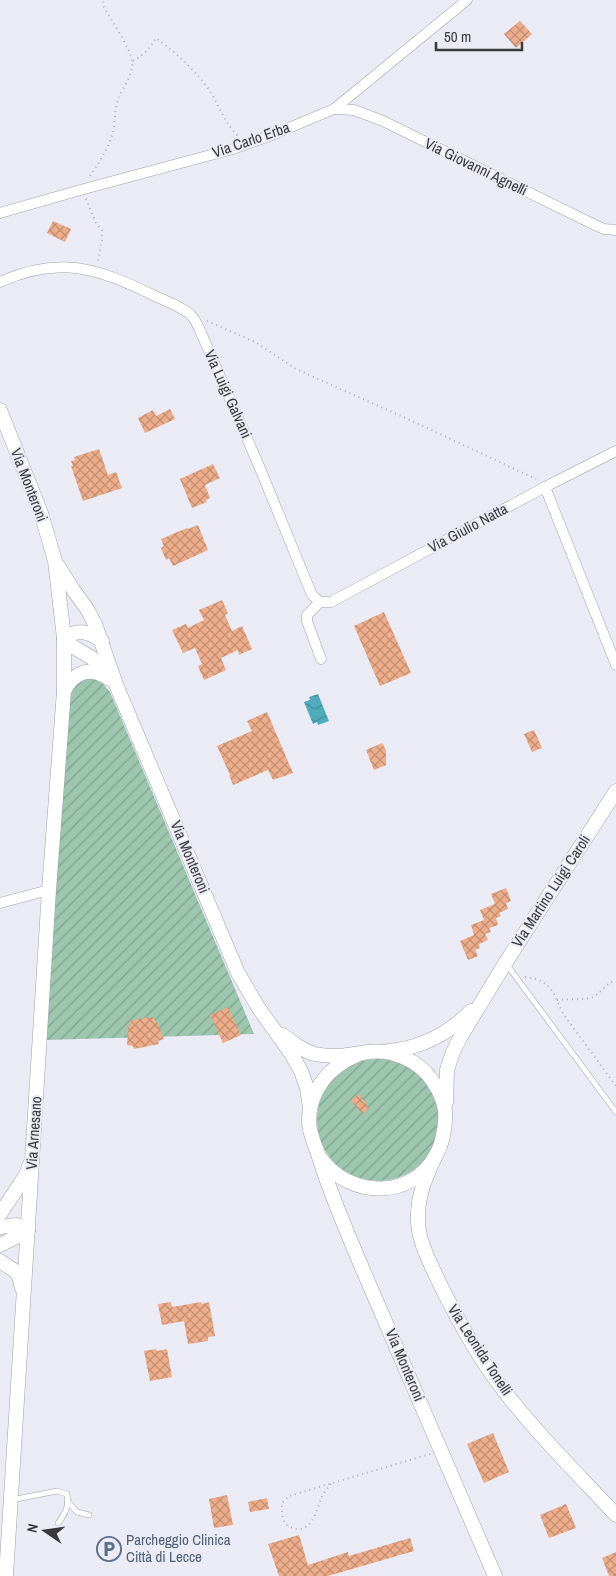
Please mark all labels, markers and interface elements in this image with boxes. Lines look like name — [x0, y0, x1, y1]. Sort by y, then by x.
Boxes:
scale bar — [436, 20, 522, 52]
text: 50 m — [444, 26, 471, 47]
street label: Via Carlo Erba — [209, 116, 292, 163]
street label: Via Giovanni Agnelli — [421, 133, 531, 201]
street label: Via Luigi Galvani — [200, 346, 257, 441]
street label: Via Monteroni — [6, 445, 53, 525]
street label: Via Giulio Natta — [424, 498, 511, 557]
street label: Via Monteroni — [166, 817, 215, 896]
street label: Via Martino Luigi Caroli — [506, 830, 595, 951]
street label: Via Arnesano — [20, 1095, 47, 1170]
street label: Via Leonida Tonelli — [443, 1300, 518, 1399]
street label: Via Monteroni — [381, 1325, 430, 1404]
north arrow — [20, 1506, 70, 1556]
text: N — [23, 1522, 42, 1534]
place label: Parcheggio Clinica Città di Lecce — [126, 1529, 231, 1567]
parking icon: Parcheggio Clinica Città di Lecce — [96, 1536, 122, 1562]

